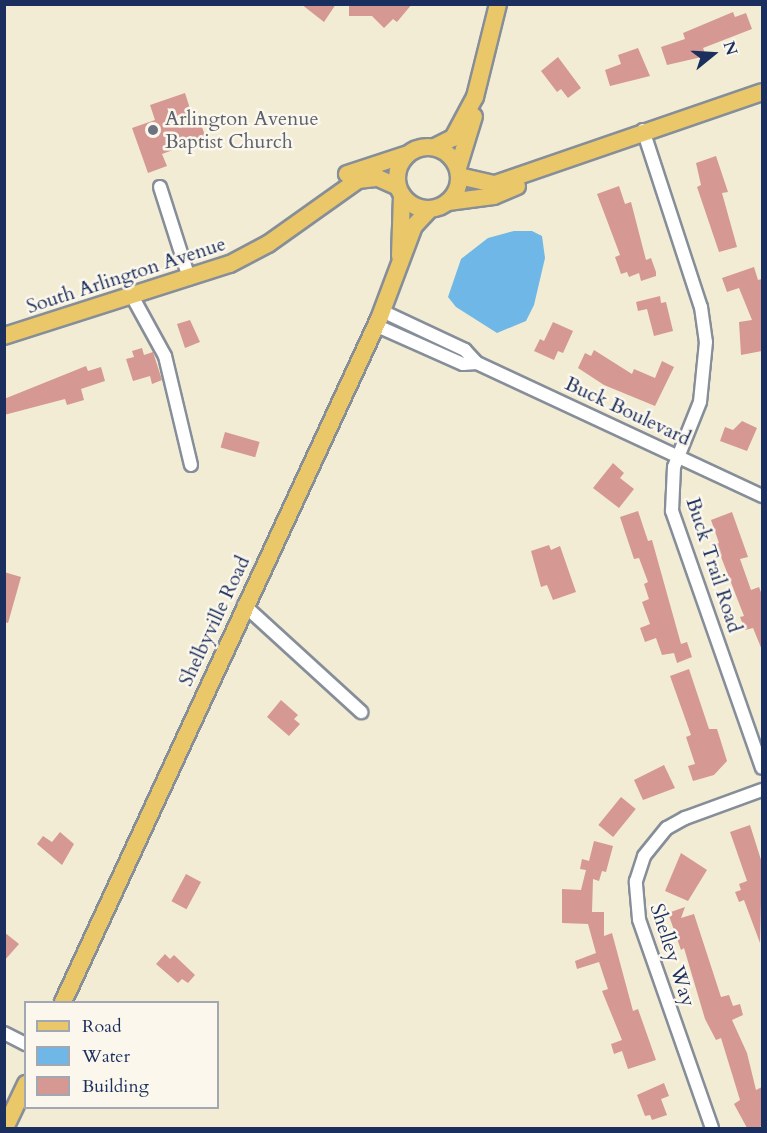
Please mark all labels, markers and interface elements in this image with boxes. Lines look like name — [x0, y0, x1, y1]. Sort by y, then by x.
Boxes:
north arrow — [683, 24, 743, 84]
text: N — [718, 38, 743, 58]
place label: Arlington Avenue Baptist Church — [165, 106, 319, 153]
marker: Arlington Avenue Baptist Church — [146, 123, 160, 137]
street label: South Arlington Avenue — [23, 231, 229, 319]
street label: Buck Boulevard — [561, 371, 695, 451]
street label: Buck Trail Road — [681, 495, 747, 635]
street label: Shelbyville Road — [173, 552, 255, 690]
street label: Shelley Way — [645, 901, 701, 1009]
legend — [24, 1001, 219, 1109]
text: Road — [82, 1014, 122, 1039]
text: Water — [82, 1044, 130, 1069]
text: Building — [82, 1074, 149, 1099]

